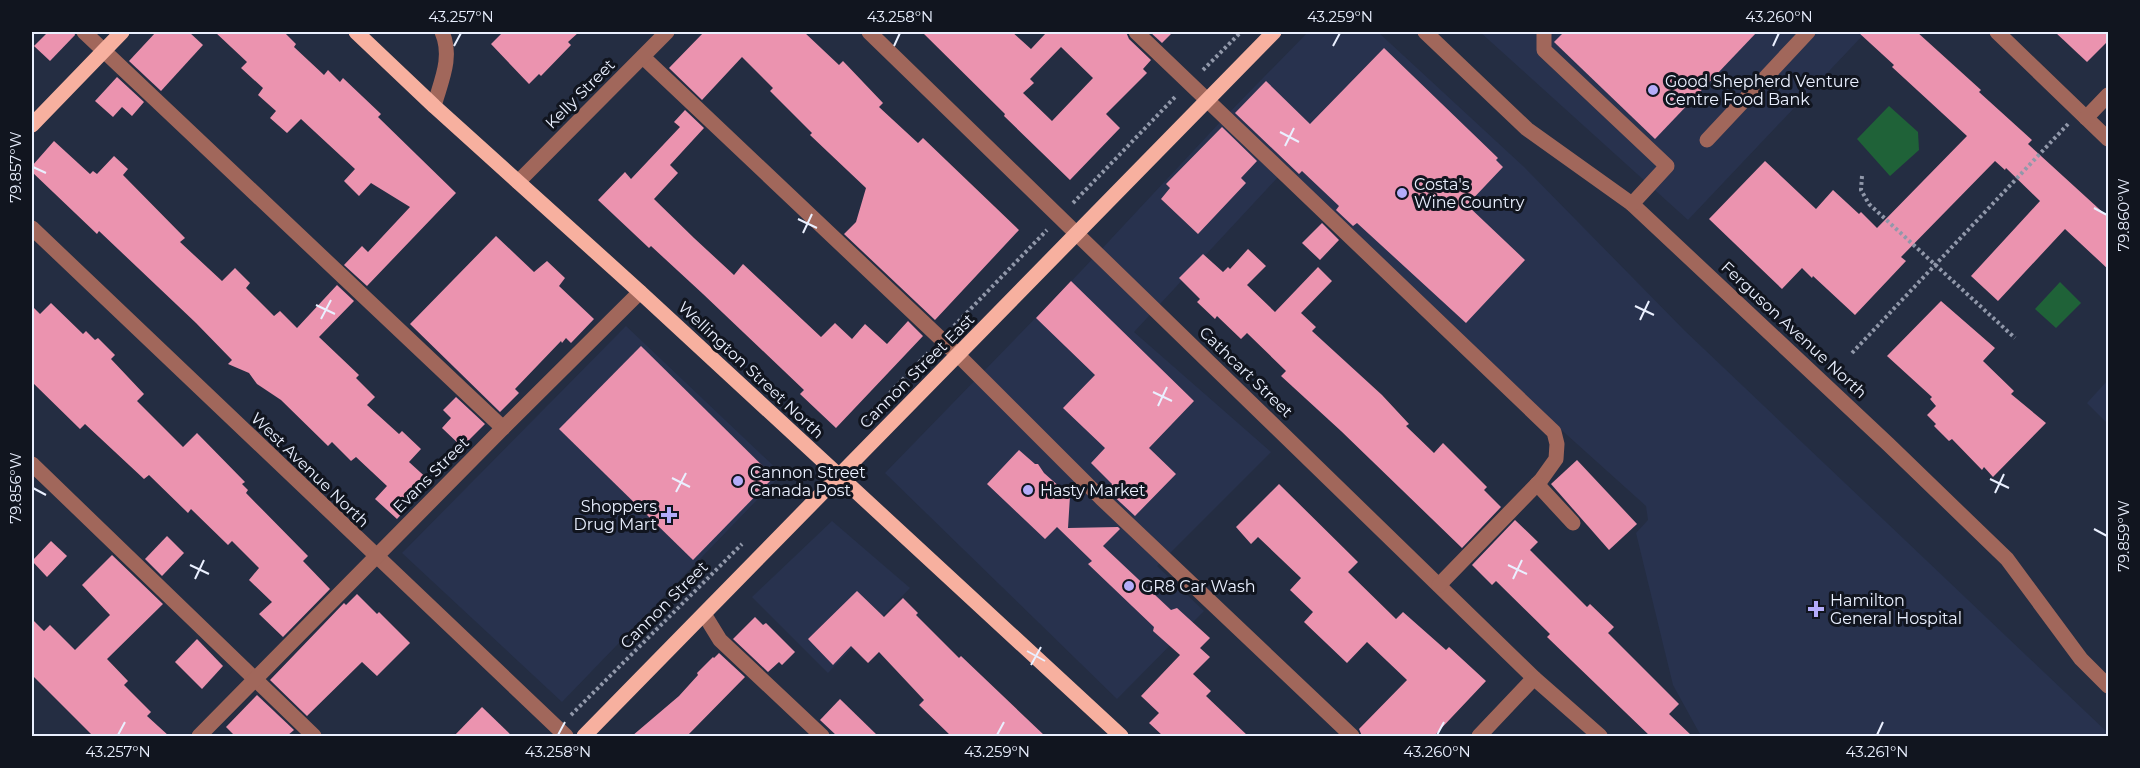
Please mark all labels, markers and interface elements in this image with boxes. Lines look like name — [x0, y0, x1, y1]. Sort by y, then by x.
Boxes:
text: 43.257°N — [428, 7, 494, 26]
text: 43.258°N — [867, 7, 933, 26]
text: 43.259°N — [1307, 7, 1373, 26]
text: 43.260°N — [1745, 7, 1813, 26]
street label: Kelly Street — [541, 55, 619, 133]
place label: Good Shepherd Venture Centre Food Bank — [1665, 72, 1859, 109]
marker: Good Shepherd Venture Centre Food Bank — [1646, 83, 1660, 97]
text: 79.857°W — [6, 131, 25, 203]
place label: Costa's Wine Country — [1414, 175, 1525, 212]
text: 79.860°W — [2114, 178, 2133, 252]
marker: Costa's Wine Country — [1395, 186, 1409, 200]
street label: Ferguson Avenue North — [1717, 258, 1871, 402]
street label: Wellington Street North — [674, 298, 828, 442]
street label: Cannon Street East — [856, 309, 979, 432]
street label: Cathcart Street — [1195, 323, 1297, 422]
street label: West Avenue North — [247, 409, 373, 531]
street label: Evans Street — [389, 433, 473, 517]
text: 79.856°W — [6, 452, 25, 524]
place label: Cannon Street Canada Post — [750, 463, 866, 500]
marker: Cannon Street Canada Post — [731, 474, 745, 488]
place label: Hasty Market — [1040, 481, 1146, 500]
marker: Hasty Market — [1021, 483, 1035, 497]
place label: Shoppers Drug Mart — [574, 497, 657, 534]
text: 79.859°W — [2114, 500, 2133, 572]
marker: Shoppers Drug Mart — [662, 508, 676, 522]
street label: Cannon Street — [616, 557, 712, 653]
place label: GR8 Car Wash — [1141, 577, 1256, 596]
marker: GR8 Car Wash — [1122, 579, 1136, 593]
place label: Hamilton General Hospital — [1830, 591, 1962, 628]
marker: Hamilton General Hospital — [1807, 600, 1825, 618]
text: 43.257°N — [85, 742, 151, 761]
text: 43.258°N — [525, 742, 591, 761]
text: 43.259°N — [964, 742, 1030, 761]
text: 43.260°N — [1403, 742, 1471, 761]
text: 43.261°N — [1846, 742, 1909, 761]

